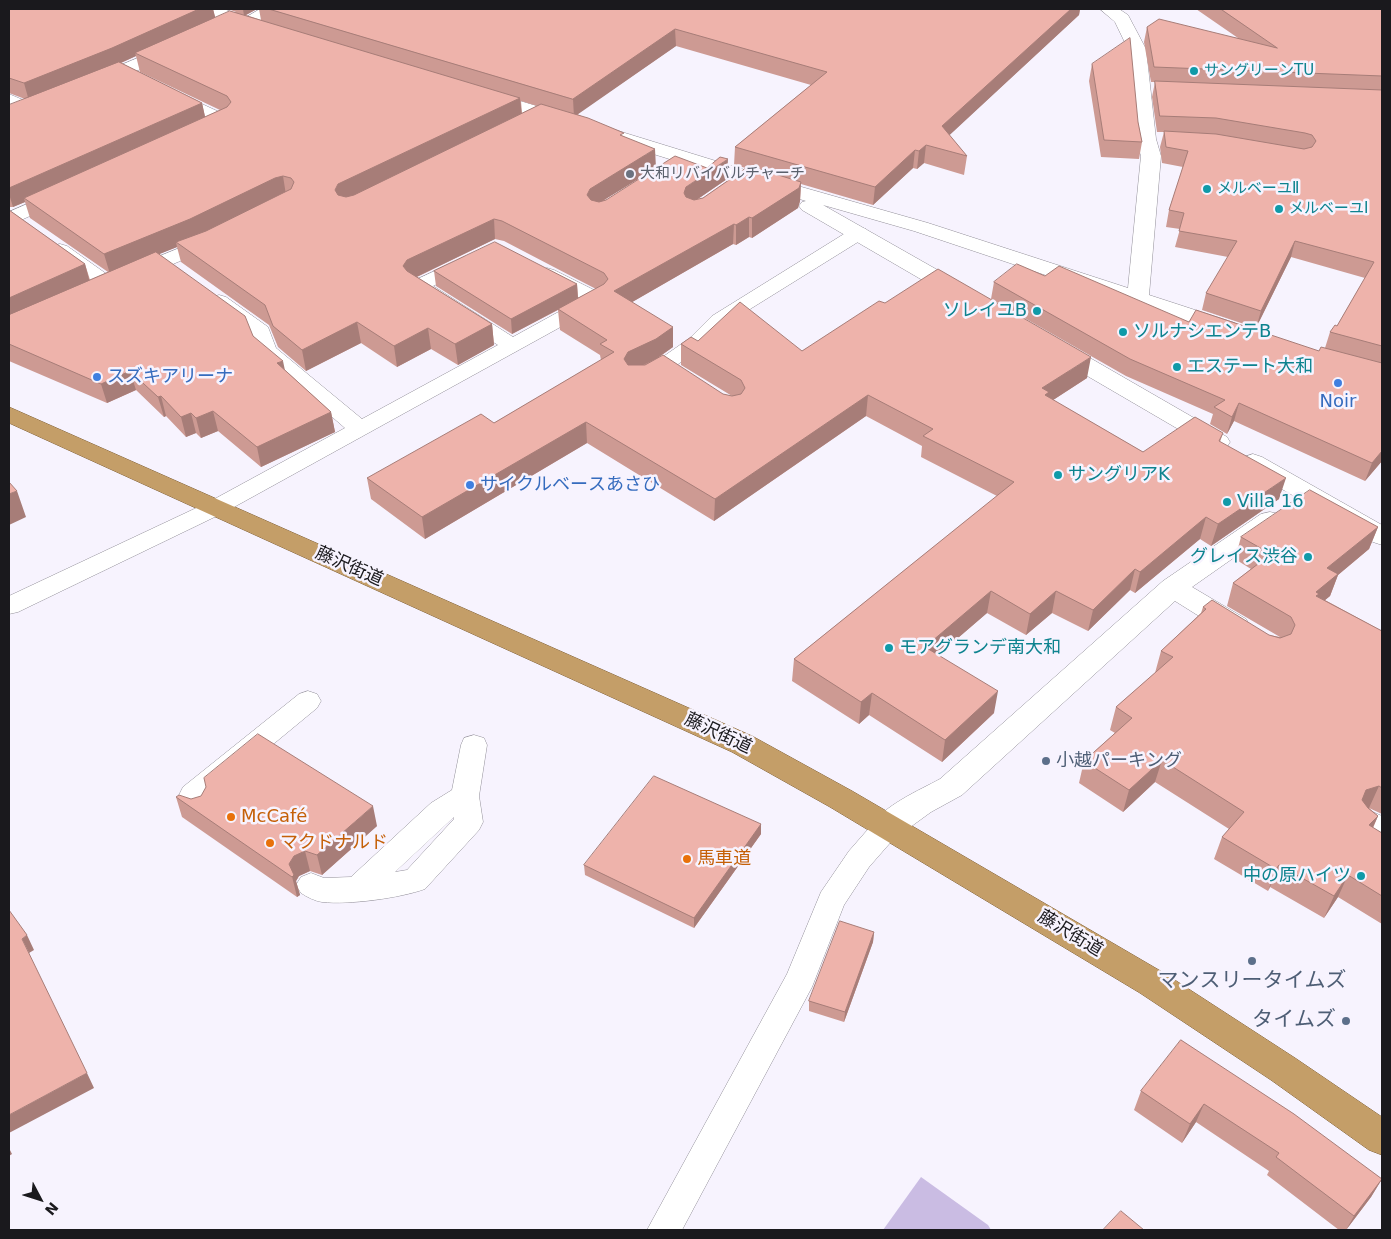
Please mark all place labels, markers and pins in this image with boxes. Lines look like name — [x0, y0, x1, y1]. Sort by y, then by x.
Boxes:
place label: サングリーンTU — [1204, 62, 1314, 80]
marker: サングリーンTU — [1188, 65, 1200, 77]
place label: 大和リバイバルチャーチ — [640, 165, 805, 183]
marker: 大和リバイバルチャーチ — [624, 168, 636, 180]
place label: メルベーユⅡ — [1217, 180, 1299, 198]
marker: メルベーユⅡ — [1201, 183, 1213, 195]
place label: メルベーユⅠ — [1289, 200, 1368, 218]
marker: メルベーユⅠ — [1273, 203, 1285, 215]
place label: ソレイユB — [943, 300, 1027, 322]
marker: ソレイユB — [1031, 305, 1043, 317]
place label: ソルナシエンテB — [1133, 321, 1271, 343]
marker: ソルナシエンテB — [1117, 326, 1129, 338]
place label: エステート大和 — [1187, 356, 1313, 378]
marker: エステート大和 — [1171, 361, 1183, 373]
place label: スズキアリーナ — [107, 366, 233, 388]
marker: スズキアリーナ — [91, 371, 103, 383]
marker: Noir — [1332, 377, 1344, 389]
place label: Noir — [1320, 391, 1356, 413]
place label: サングリアK — [1068, 464, 1170, 486]
marker: サングリアK — [1052, 469, 1064, 481]
place label: サイクルベースあさひ — [480, 474, 660, 496]
marker: サイクルベースあさひ — [464, 479, 476, 491]
place label: Villa 16 — [1237, 491, 1304, 513]
marker: Villa 16 — [1221, 496, 1233, 508]
place label: グレイス渋谷 — [1190, 546, 1298, 568]
marker: グレイス渋谷 — [1302, 551, 1314, 563]
place label: モアグランデ南大和 — [899, 637, 1061, 659]
marker: モアグランデ南大和 — [883, 642, 895, 654]
place label: 小越パーキング — [1056, 750, 1182, 772]
marker: 小越パーキング — [1040, 755, 1052, 767]
place label: McCafé — [241, 806, 307, 828]
marker: McCafé — [225, 811, 237, 823]
place label: マクドナルド — [280, 832, 388, 854]
marker: マクドナルド — [264, 837, 276, 849]
place label: 馬車道 — [697, 848, 751, 870]
marker: 馬車道 — [681, 853, 693, 865]
place label: 中の原ハイツ — [1243, 865, 1351, 887]
marker: 中の原ハイツ — [1355, 870, 1367, 882]
marker: マンスリータイムズ — [1246, 955, 1258, 967]
place label: マンスリータイムズ — [1158, 969, 1346, 995]
place label: タイムズ — [1252, 1008, 1336, 1034]
marker: タイムズ — [1340, 1015, 1352, 1027]

